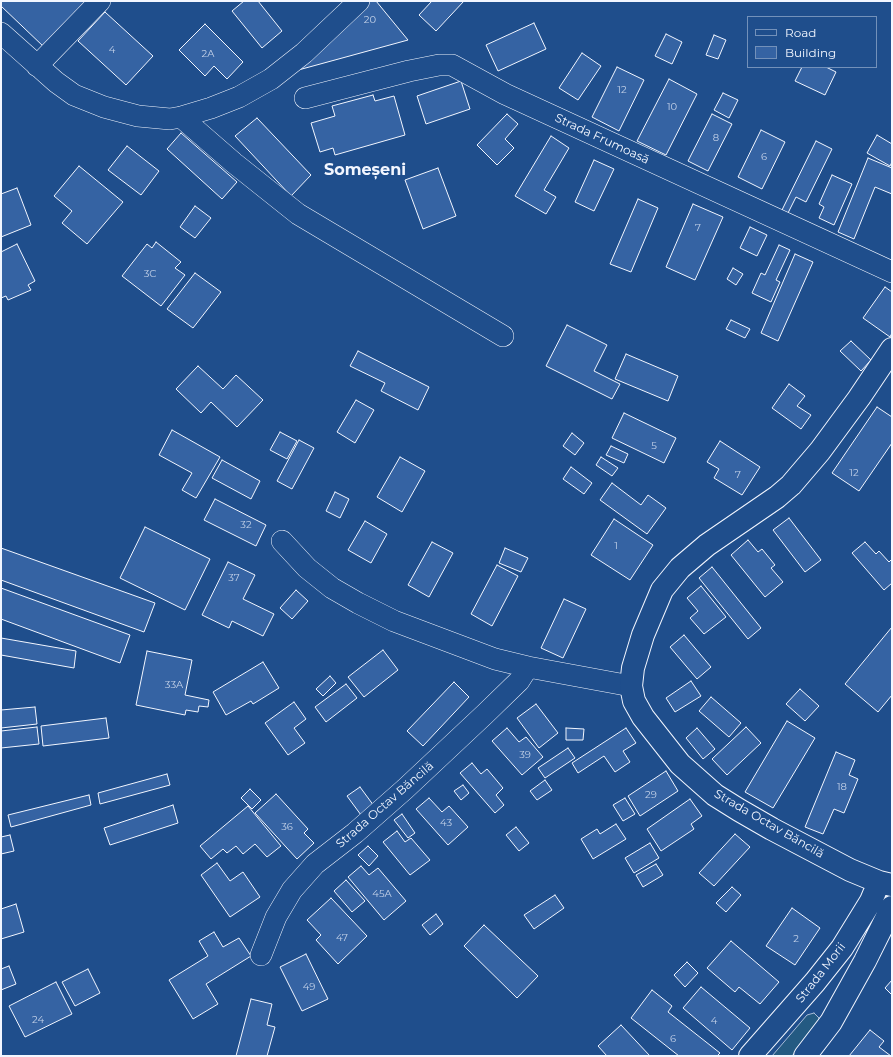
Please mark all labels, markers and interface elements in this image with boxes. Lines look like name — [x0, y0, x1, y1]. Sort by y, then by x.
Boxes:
house number: 20 — [364, 14, 376, 26]
legend — [747, 16, 877, 68]
text: Road — [785, 25, 816, 40]
house number: 4 — [109, 44, 115, 56]
text: Building — [785, 45, 836, 60]
house number: 2A — [202, 48, 214, 60]
house number: 12 — [617, 84, 627, 96]
house number: 10 — [667, 101, 677, 113]
street label: Strada Frumoasă — [552, 111, 652, 167]
house number: 8 — [713, 132, 719, 144]
house number: 6 — [761, 151, 767, 163]
district label: Someșeni — [324, 160, 406, 180]
house number: 7 — [695, 222, 701, 234]
house number: 3C — [144, 268, 156, 280]
house number: 5 — [651, 440, 657, 452]
house number: 12 — [849, 467, 859, 479]
house number: 7 — [735, 469, 741, 481]
house number: 32 — [240, 519, 252, 531]
house number: 1 — [614, 540, 618, 552]
house number: 37 — [228, 572, 240, 584]
house number: 33A — [165, 679, 183, 691]
house number: 39 — [519, 749, 531, 761]
street label: Strada Octav Băncilă — [333, 759, 437, 851]
house number: 18 — [837, 781, 847, 793]
street label: Strada Octav Băncilă — [711, 787, 827, 861]
house number: 29 — [645, 789, 657, 801]
house number: 43 — [440, 817, 452, 829]
house number: 36 — [281, 821, 293, 833]
house number: 45A — [372, 888, 392, 900]
house number: 47 — [336, 932, 348, 944]
house number: 2 — [793, 933, 799, 945]
street label: Strada Morii — [793, 940, 849, 1006]
house number: 49 — [303, 981, 315, 993]
house number: 24 — [32, 1014, 44, 1026]
house number: 4 — [711, 1015, 717, 1027]
house number: 6 — [670, 1033, 676, 1045]

